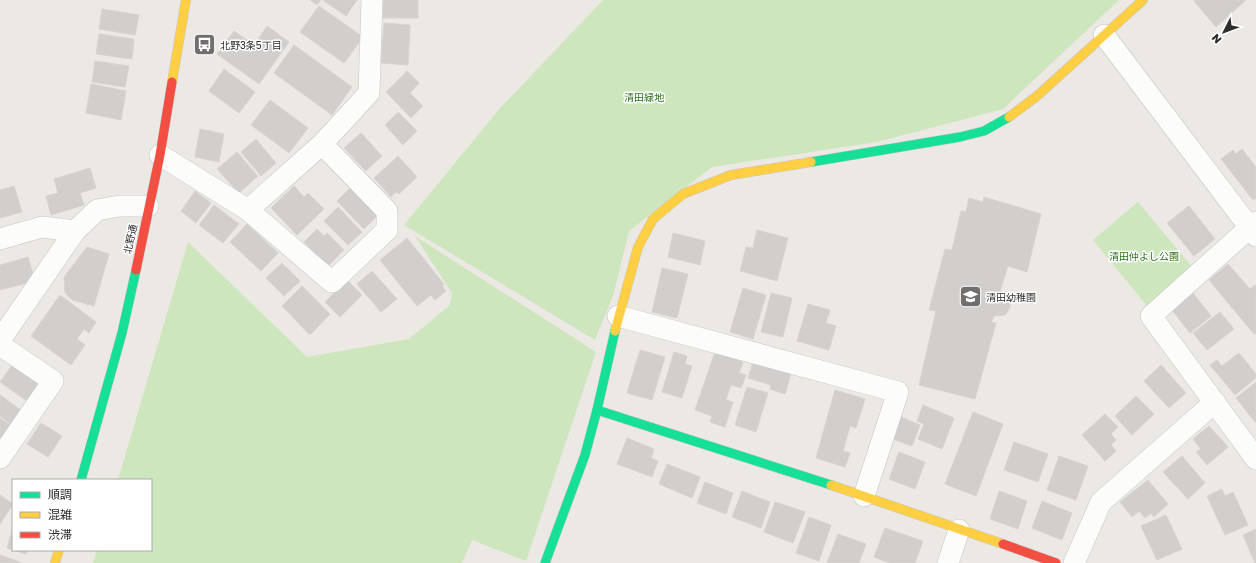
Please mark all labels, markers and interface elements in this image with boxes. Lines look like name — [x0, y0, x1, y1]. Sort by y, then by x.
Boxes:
north arrow — [1204, 12, 1244, 52]
bus stop icon: 北野3条5丁目 — [192, 32, 218, 58]
text: N — [1209, 32, 1224, 46]
place label: 北野3条5丁目 — [220, 39, 282, 51]
park label: 清田緑地 — [624, 91, 665, 103]
street label: 北野通 — [121, 223, 139, 255]
park label: 清田仲よし公園 — [1109, 250, 1179, 262]
school or university icon: 清田幼稚園 — [957, 284, 983, 310]
place label: 清田幼稚園 — [986, 291, 1036, 303]
legend — [12, 479, 152, 551]
text: 順調 — [48, 487, 72, 502]
text: 混雑 — [48, 507, 72, 522]
text: 渋滞 — [48, 527, 72, 542]

